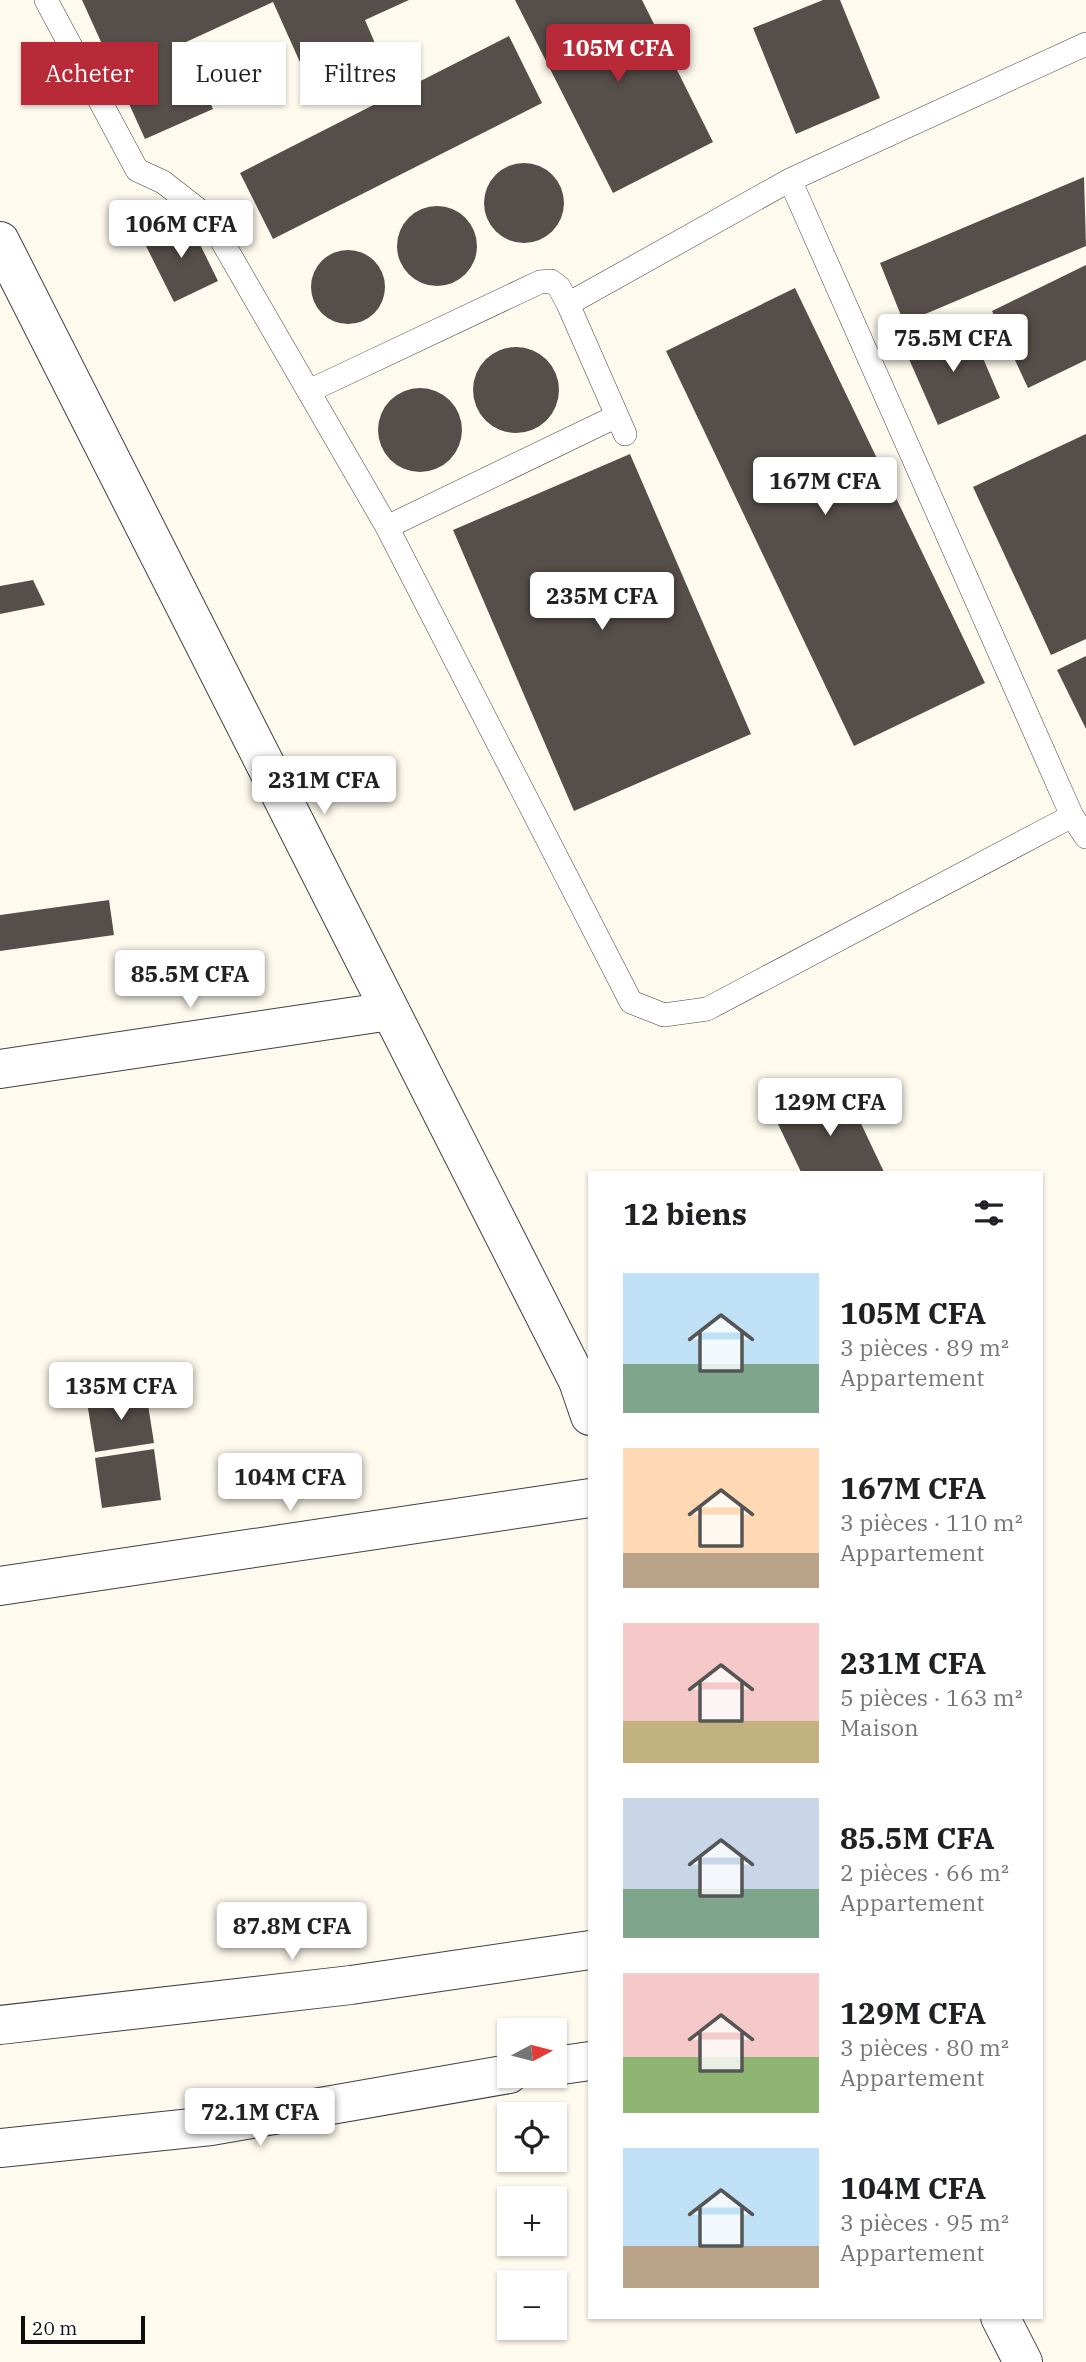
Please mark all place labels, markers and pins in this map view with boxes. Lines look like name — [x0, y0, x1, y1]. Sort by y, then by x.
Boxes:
pin: 105M CFA — [546, 24, 690, 84]
pin: 106M CFA — [109, 201, 253, 260]
pin: 75.5M CFA — [873, 314, 1033, 374]
pin: 167M CFA — [753, 458, 897, 517]
pin: 235M CFA — [530, 572, 674, 632]
pin: 231M CFA — [252, 756, 396, 816]
pin: 85.5M CFA — [110, 950, 270, 1010]
pin: 129M CFA — [758, 1078, 902, 1138]
pin: 135M CFA — [49, 1362, 193, 1422]
pin: 104M CFA — [218, 1454, 362, 1513]
pin: 87.8M CFA — [212, 1902, 372, 1962]
pin: 72.1M CFA — [180, 2088, 340, 2148]

